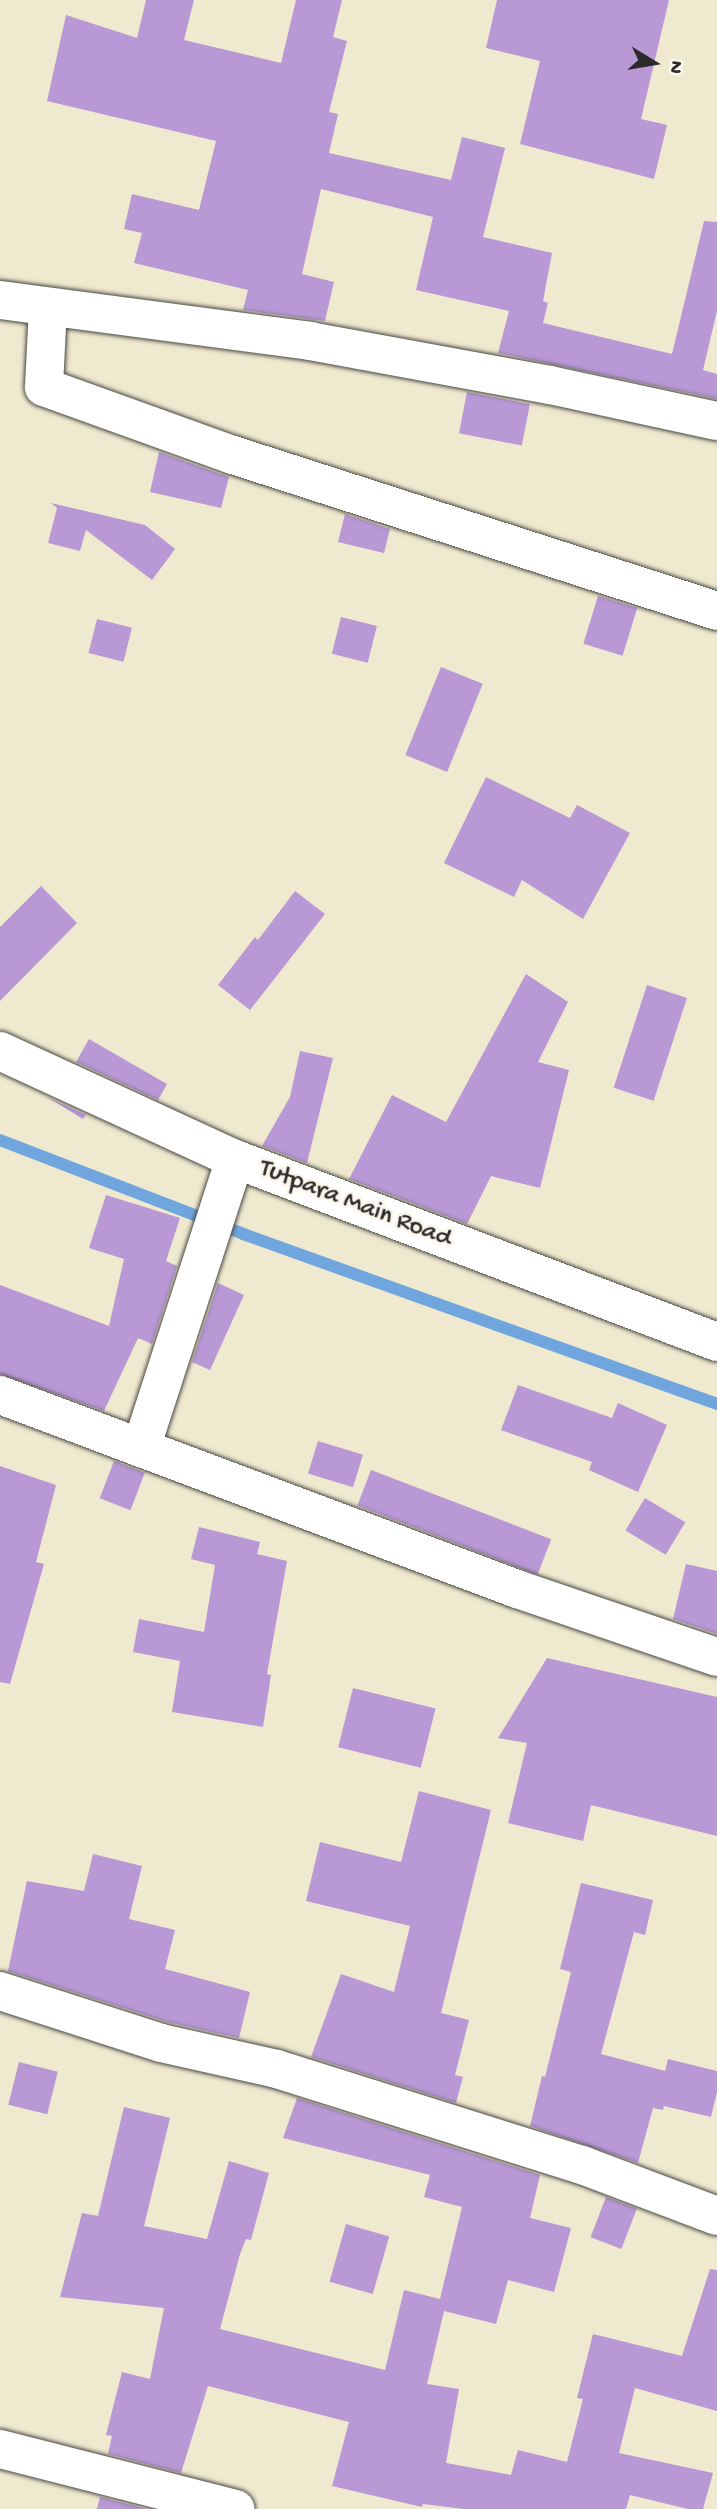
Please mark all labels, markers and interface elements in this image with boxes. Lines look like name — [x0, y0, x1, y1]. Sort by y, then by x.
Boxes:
north arrow — [619, 28, 689, 98]
text: N — [663, 59, 688, 75]
street label: Tutpara Main Road — [255, 1154, 455, 1256]

